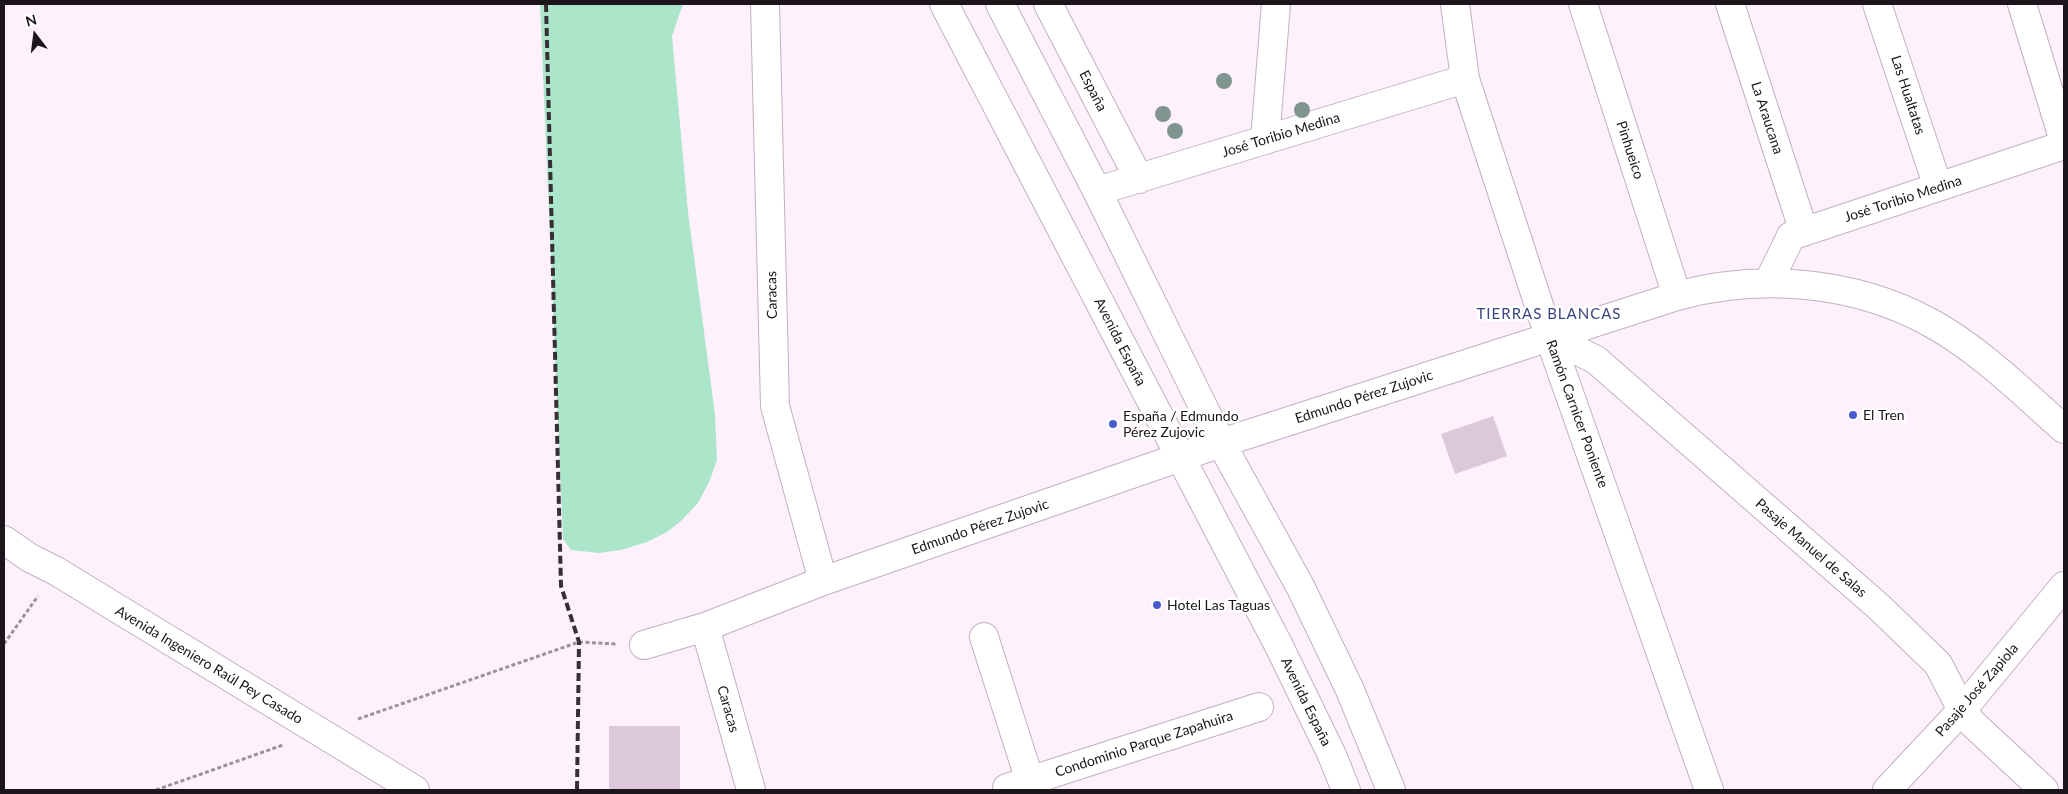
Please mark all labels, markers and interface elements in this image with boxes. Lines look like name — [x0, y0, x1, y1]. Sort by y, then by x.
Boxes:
north arrow — [10, 10, 60, 60]
text: N — [24, 10, 38, 30]
street label: Las Hualtatas — [1887, 53, 1929, 137]
street label: España — [1076, 68, 1110, 114]
street label: La Araucana — [1747, 80, 1787, 156]
street label: José Toribio Medina — [1220, 109, 1342, 161]
street label: Pinhueico — [1613, 119, 1647, 181]
street label: José Toribio Medina — [1842, 172, 1964, 226]
street label: Caracas — [763, 271, 781, 319]
street label: Avenida España — [1091, 295, 1149, 389]
district label: TIERRAS BLANCAS — [1475, 305, 1623, 323]
street label: Ramón Carnicer Poniente — [1542, 338, 1612, 490]
street label: Edmundo Pérez Zujovic — [1293, 367, 1435, 427]
place label: El Tren — [1863, 407, 1905, 423]
place label: España / Edmundo Pérez Zujovic — [1123, 408, 1239, 441]
marker: El Tren — [1847, 409, 1859, 421]
marker: España / Edmundo Pérez Zujovic — [1107, 418, 1119, 430]
street label: Pasaje Manuel de Salas — [1752, 495, 1870, 601]
street label: Edmundo Pérez Zujovic — [909, 496, 1051, 558]
place label: Hotel Las Taguas — [1167, 597, 1270, 613]
marker: Hotel Las Taguas — [1151, 599, 1163, 611]
street label: Avenida Ingeniero Raúl Pey Casado — [112, 602, 306, 728]
street label: Pasaje José Zapiola — [1932, 640, 2022, 740]
street label: Avenida España — [1277, 655, 1335, 749]
street label: Caracas — [713, 684, 743, 734]
street label: Condominio Parque Zapahuira — [1053, 707, 1235, 781]

